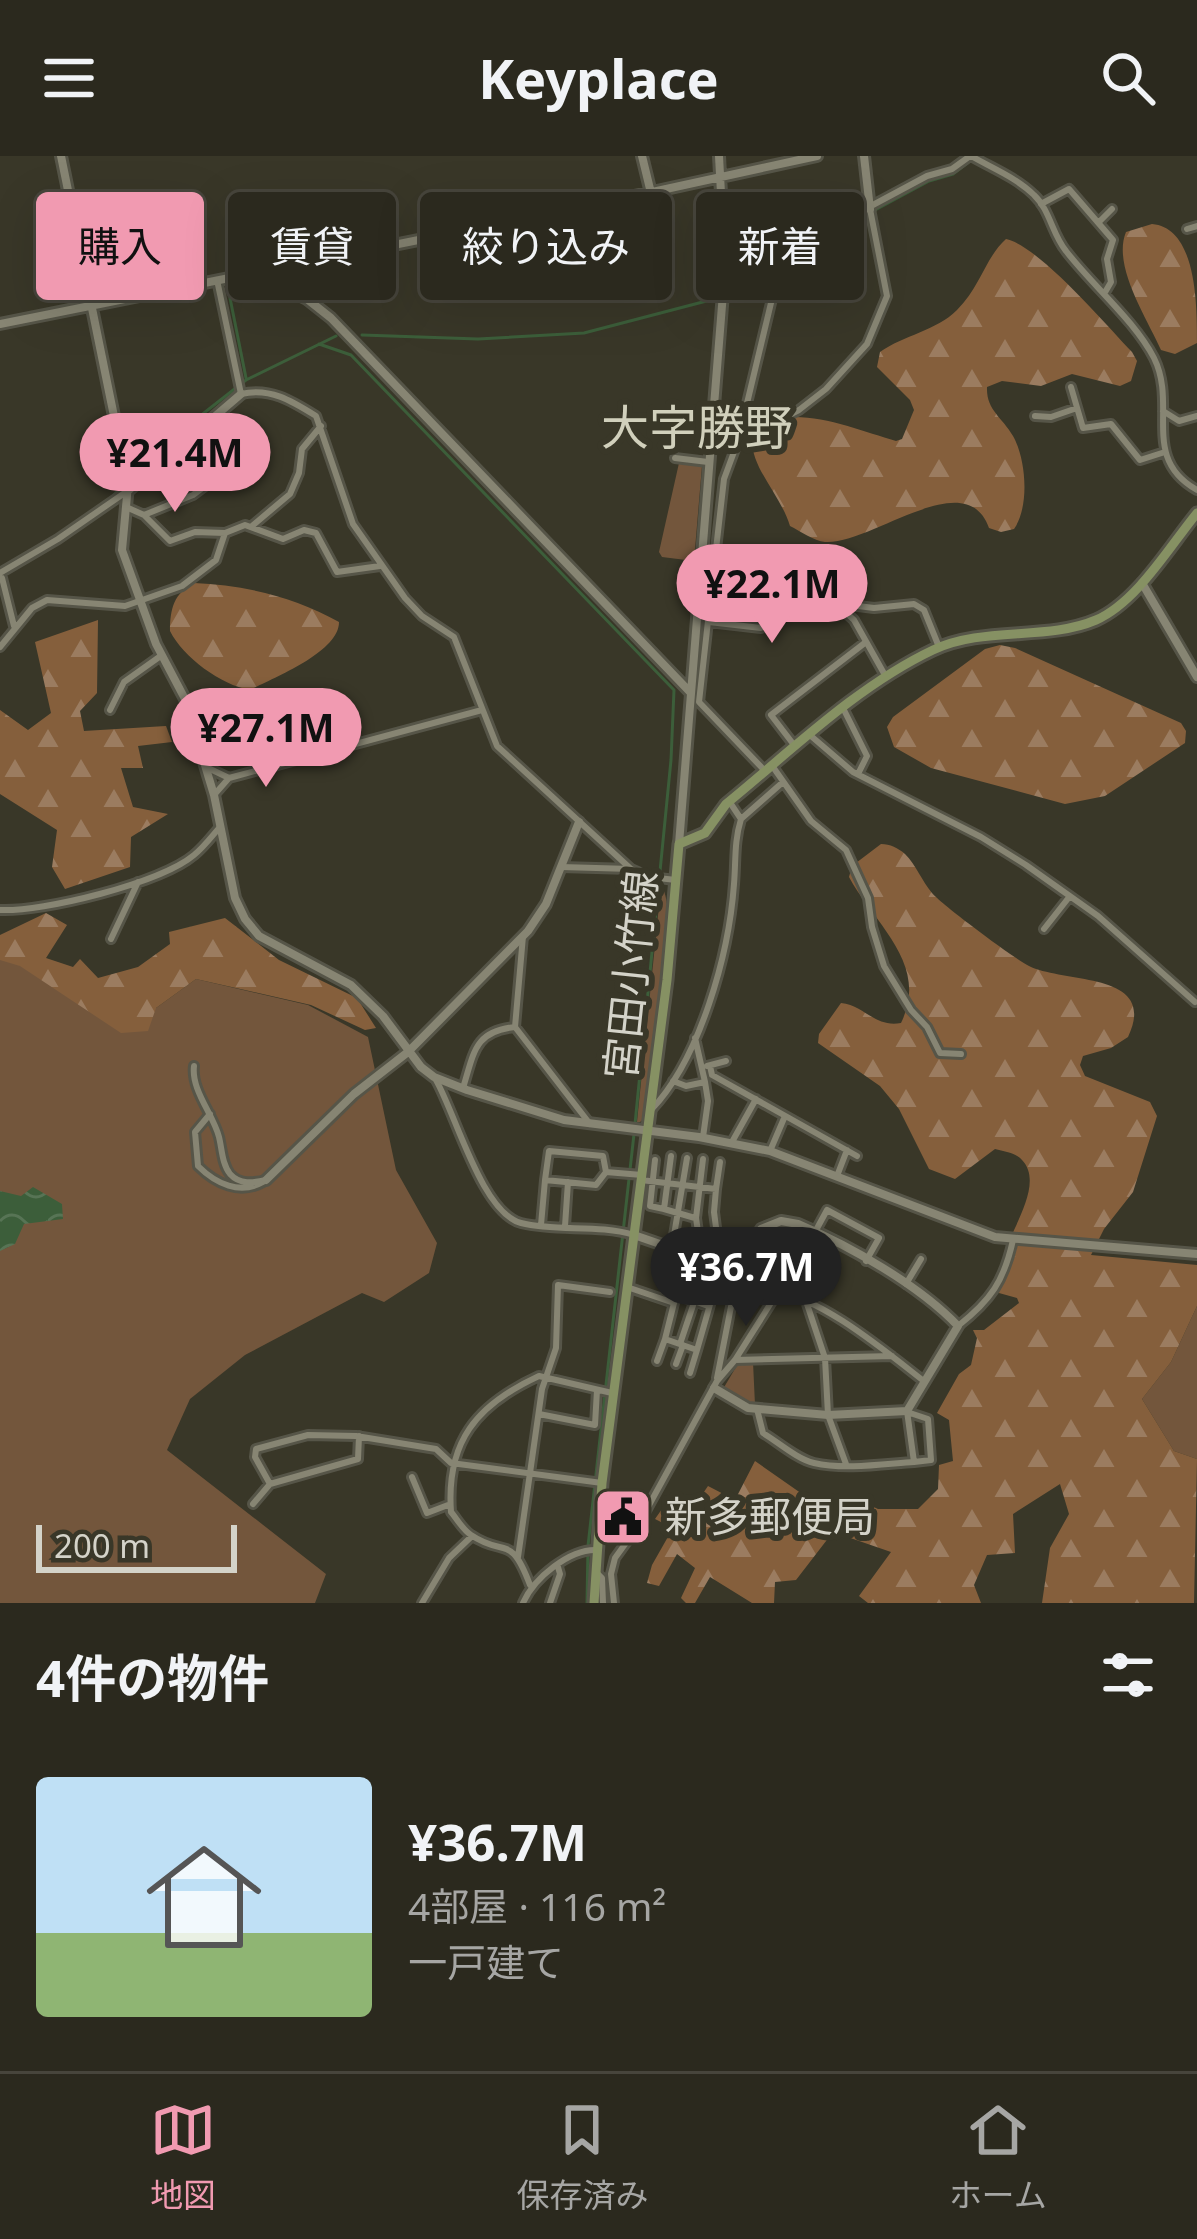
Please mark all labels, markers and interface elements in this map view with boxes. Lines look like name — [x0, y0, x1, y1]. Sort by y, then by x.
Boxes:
text: Keyplace — [478, 41, 719, 115]
icon: menu — [36, 45, 102, 111]
icon: search — [1095, 45, 1161, 111]
chip: 購入 — [36, 192, 204, 300]
chip: 賃貸 — [228, 192, 396, 300]
chip: 絞り込み — [420, 192, 672, 300]
chip: 新着 — [696, 192, 864, 300]
district label: 大字勝野 — [601, 394, 793, 459]
pin: ¥21.4M — [77, 413, 273, 515]
text: ¥21.4M — [107, 425, 243, 478]
pin: ¥22.1M — [674, 544, 870, 646]
text: ¥22.1M — [704, 556, 840, 609]
pin: ¥27.1M — [168, 688, 364, 790]
text: ¥27.1M — [198, 700, 334, 753]
street label: 宮田小竹線 — [590, 867, 669, 1082]
pin: ¥36.7M — [648, 1227, 844, 1329]
text: ¥36.7M — [678, 1239, 814, 1292]
public building icon: 新多郵便局 — [592, 1486, 654, 1548]
place label: 新多郵便局 — [665, 1487, 875, 1544]
scale bar — [36, 1519, 237, 1572]
text: 200 m — [54, 1523, 150, 1568]
text: 4件の物件 — [36, 1642, 269, 1712]
icon: filters — [1095, 1642, 1161, 1708]
text: ¥36.7M — [408, 1806, 587, 1876]
icon: home — [132, 1825, 276, 1969]
text: 4部屋 · 116 m² — [408, 1879, 666, 1932]
text: 一戸建て — [408, 1935, 564, 1988]
tab: 地図 — [150, 2097, 216, 2217]
tab: 保存済み — [516, 2097, 648, 2217]
tab: ホーム — [949, 2097, 1047, 2217]

